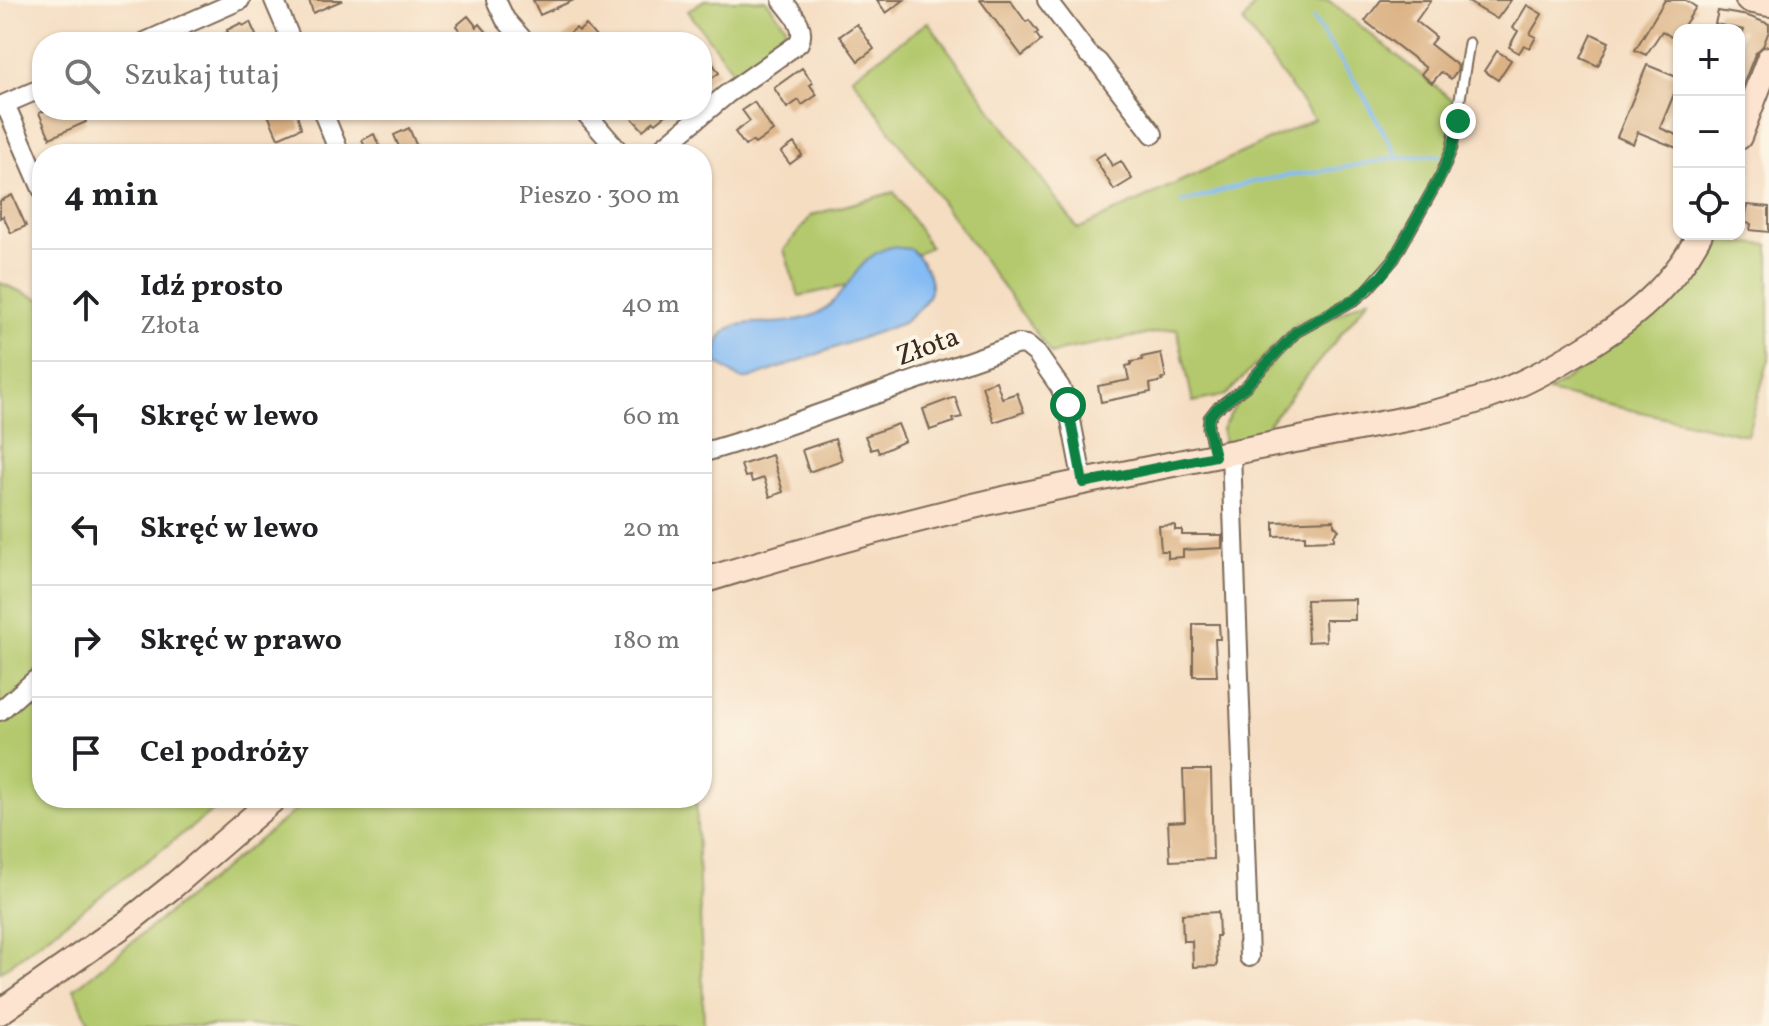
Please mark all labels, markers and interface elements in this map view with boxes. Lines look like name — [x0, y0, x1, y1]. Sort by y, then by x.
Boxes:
map controls — [1673, 24, 1745, 240]
button: + — [1673, 24, 1745, 96]
search box — [32, 32, 712, 120]
icon: search — [60, 54, 104, 98]
text: Szukaj tutaj — [124, 55, 280, 97]
button: − — [1673, 96, 1745, 168]
route end — [1440, 103, 1476, 139]
button: locate — [1673, 168, 1745, 240]
text: 4 min — [64, 173, 159, 220]
text: Pieszo · 300 m — [518, 178, 680, 214]
text: Idź prosto — [140, 266, 283, 308]
icon: ahead — [64, 283, 108, 327]
text: 40 m — [621, 287, 680, 323]
text: Złota — [140, 308, 200, 344]
street label: Złota — [891, 318, 965, 377]
route start — [1050, 387, 1086, 423]
icon: left — [64, 395, 108, 439]
text: Skręć w lewo — [140, 396, 319, 438]
text: 60 m — [623, 399, 680, 435]
icon: left — [64, 507, 108, 551]
text: Skręć w lewo — [140, 508, 319, 550]
text: 20 m — [622, 511, 680, 547]
icon: right — [64, 619, 108, 663]
text: Skręć w prawo — [140, 620, 342, 662]
text: 180 m — [613, 623, 680, 659]
icon: arrive — [64, 731, 108, 775]
text: Cel podróży — [140, 732, 309, 774]

